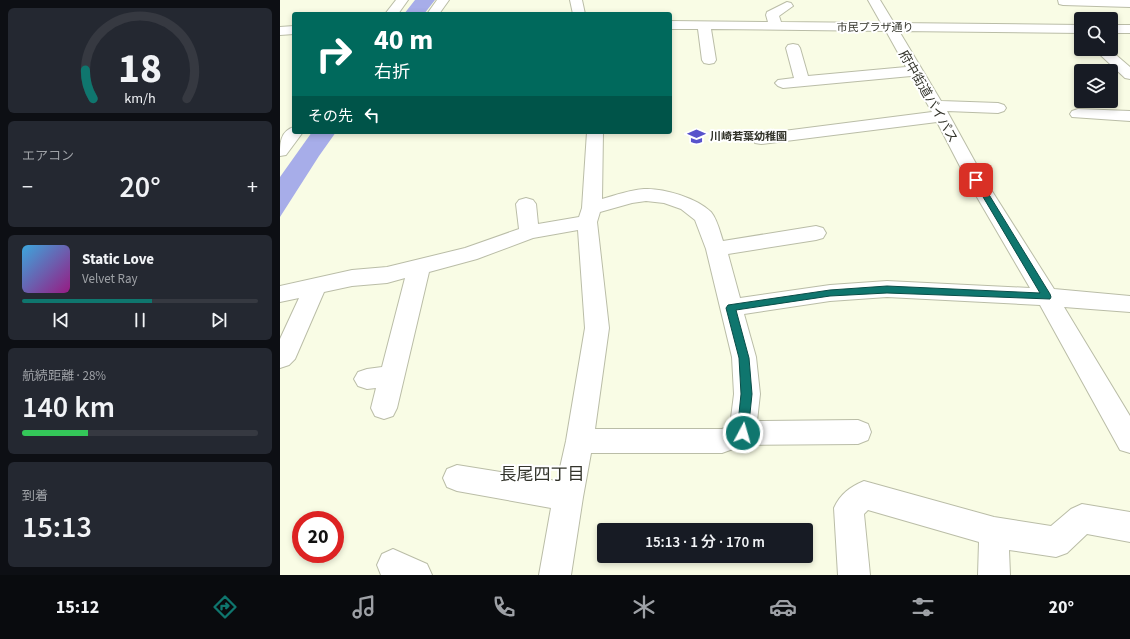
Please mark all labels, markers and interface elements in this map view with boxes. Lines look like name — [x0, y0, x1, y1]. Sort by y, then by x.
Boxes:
map controls — [1074, 12, 1118, 108]
button: search — [1074, 12, 1118, 56]
text: 40 m — [374, 20, 433, 60]
street label: 市民プラザ通り — [837, 20, 914, 35]
icon: right — [308, 28, 360, 80]
text: 18 — [118, 39, 162, 99]
street label: 府中街道バイパス — [894, 47, 962, 146]
text: 右折 — [374, 60, 410, 85]
button: layers — [1074, 64, 1118, 108]
text: km/h — [124, 87, 156, 108]
icon: left — [361, 104, 383, 126]
text: その先 — [308, 106, 353, 127]
school or university icon: 川崎若葉幼稚園 — [687, 126, 707, 146]
place label: 川崎若葉幼稚園 — [710, 129, 787, 144]
text: エアコン — [22, 147, 74, 165]
pin — [959, 163, 993, 197]
text: 20° — [119, 166, 161, 209]
icon: arrive — [965, 169, 987, 191]
text: − — [22, 171, 33, 203]
text: + — [247, 171, 258, 203]
text: Static Love — [82, 249, 154, 270]
text: Velvet Ray — [82, 270, 138, 288]
icon: previous — [50, 309, 72, 331]
icon: pause — [129, 309, 151, 331]
icon: next — [208, 309, 230, 331]
text: 航続距離 · 28% — [22, 367, 106, 385]
text: 140 km — [22, 386, 115, 429]
position arrow — [722, 412, 764, 454]
district label: 長尾四丁目 — [500, 463, 585, 487]
text: 到着 — [22, 487, 48, 505]
text: 15:13 — [22, 506, 92, 549]
speed limit sign: 20 — [292, 511, 344, 563]
text: 15:13 · 1 分 · 170 m — [645, 532, 765, 553]
icon: directions — [211, 593, 239, 621]
icon: music — [350, 593, 378, 621]
icon: phone — [490, 593, 518, 621]
icon: climate — [630, 593, 658, 621]
icon: car — [769, 593, 797, 621]
icon: filters — [909, 593, 937, 621]
text: 15:12 — [56, 595, 99, 620]
text: 20° — [1049, 595, 1074, 620]

